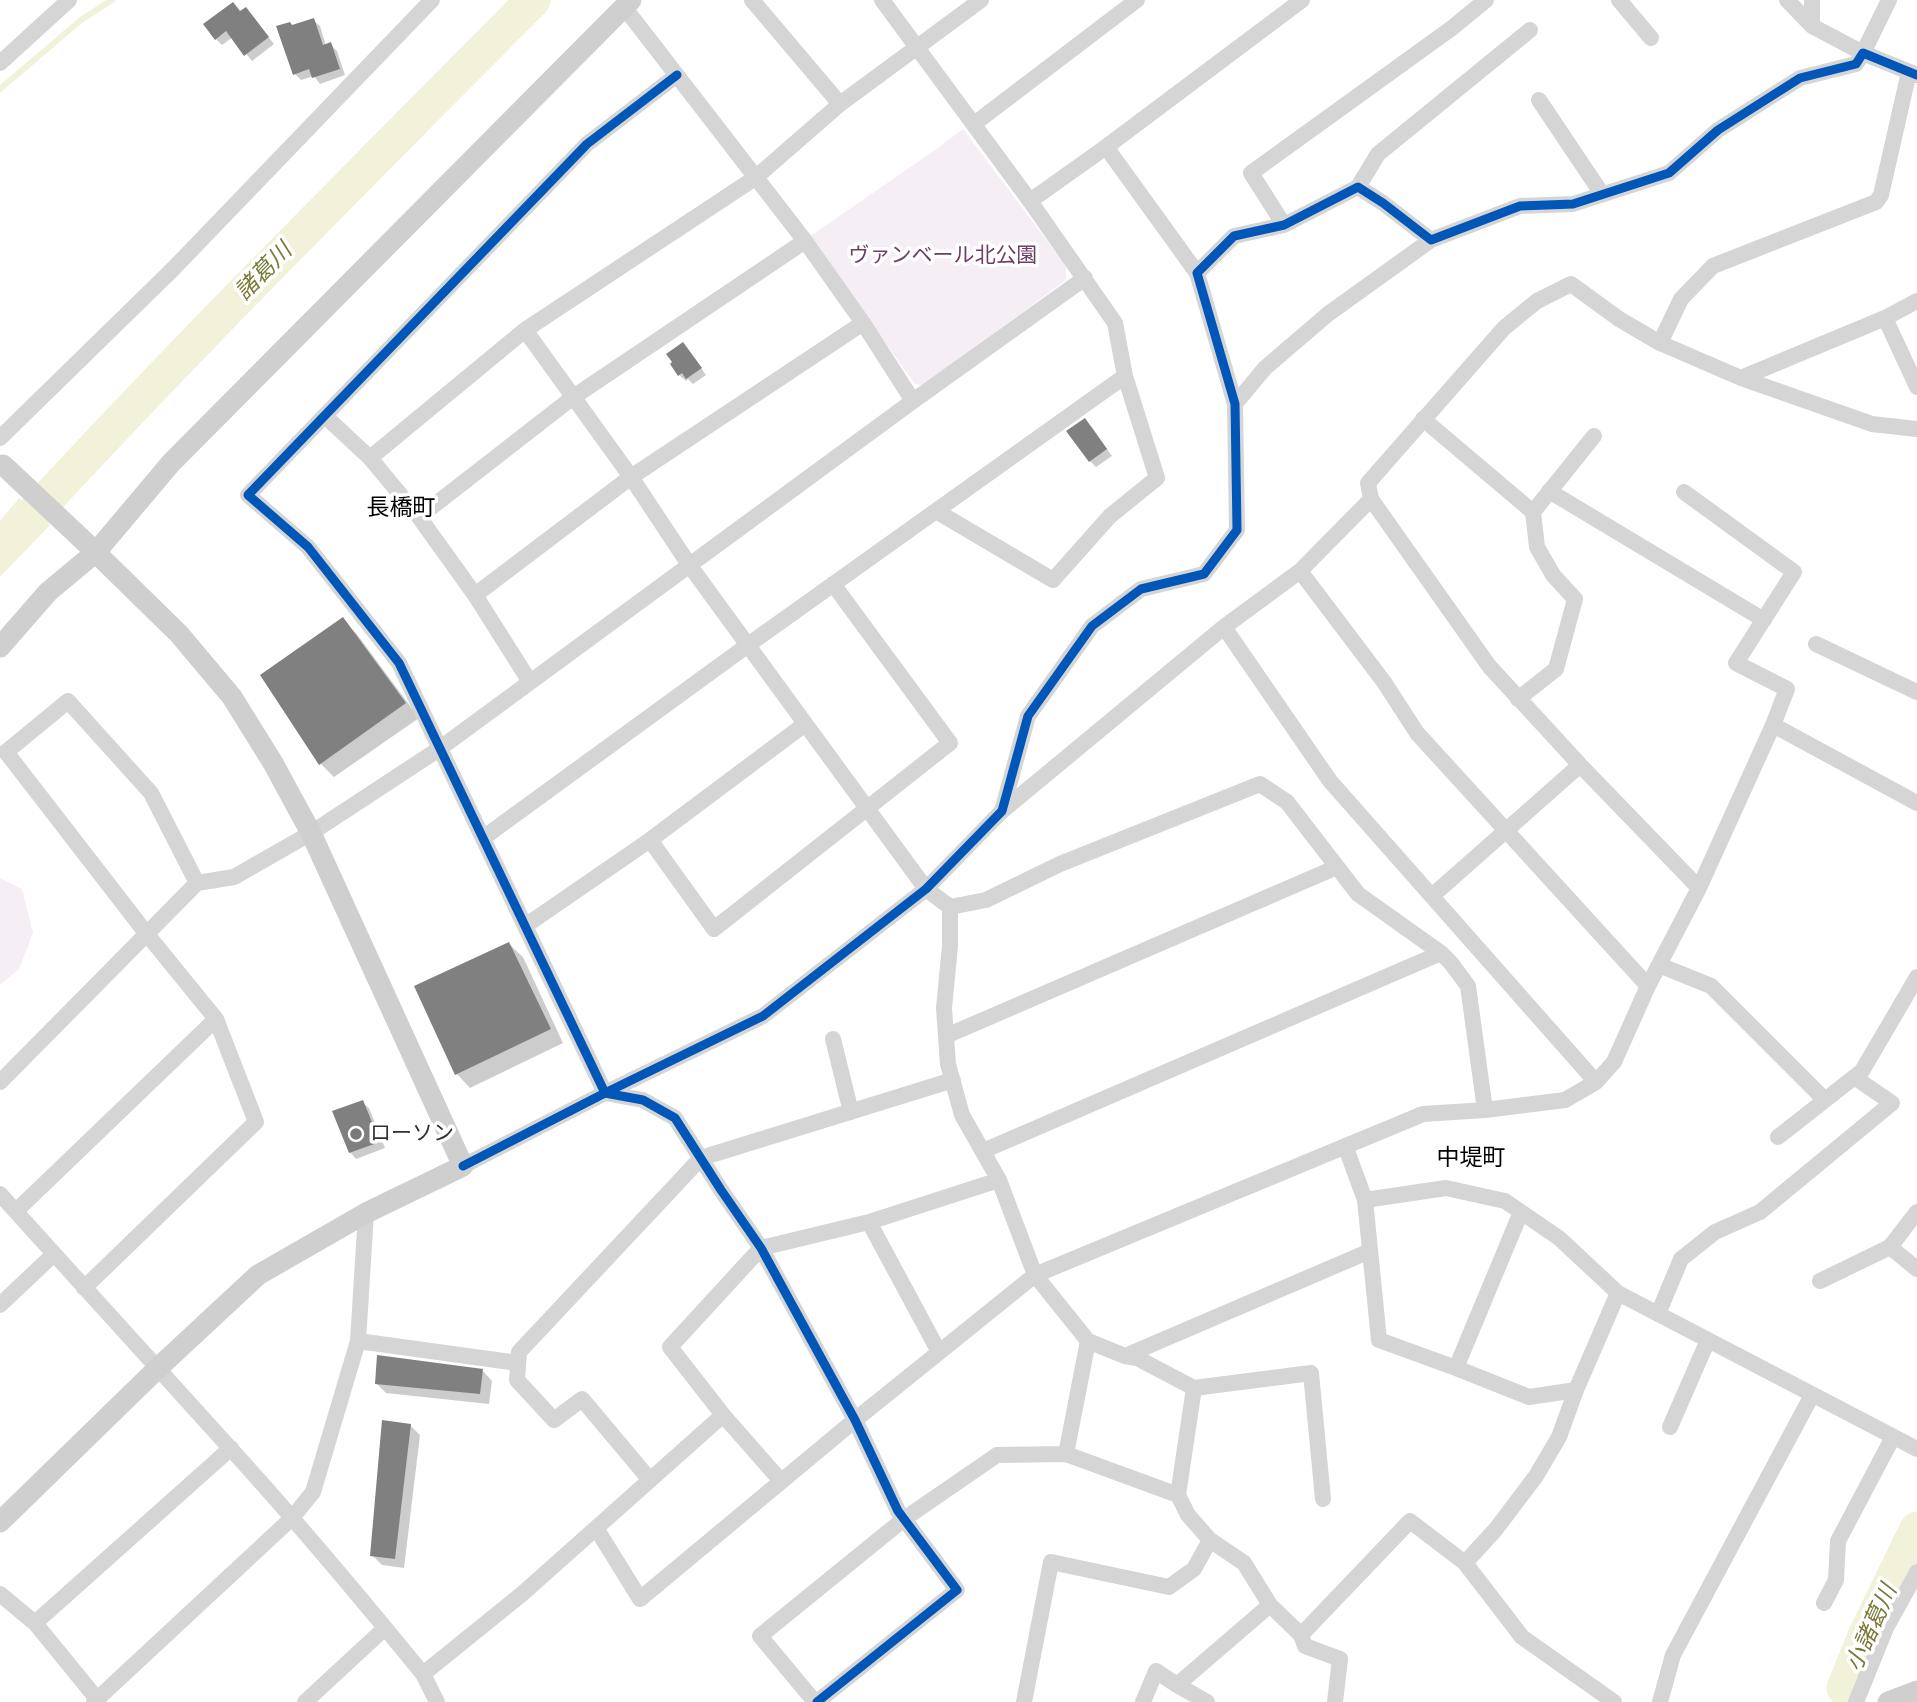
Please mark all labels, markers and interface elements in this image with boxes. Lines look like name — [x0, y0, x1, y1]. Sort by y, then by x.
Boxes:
water label: 諸葛川 — [230, 238, 298, 306]
park label: ヴァンベール北公園 — [849, 243, 1037, 269]
district label: 長橋町 — [367, 494, 435, 522]
place label: ローソン — [370, 1121, 454, 1147]
marker: ローソン — [348, 1126, 364, 1142]
district label: 中堤町 — [1437, 1144, 1505, 1172]
water label: 小諸葛川 — [1841, 1580, 1903, 1676]

